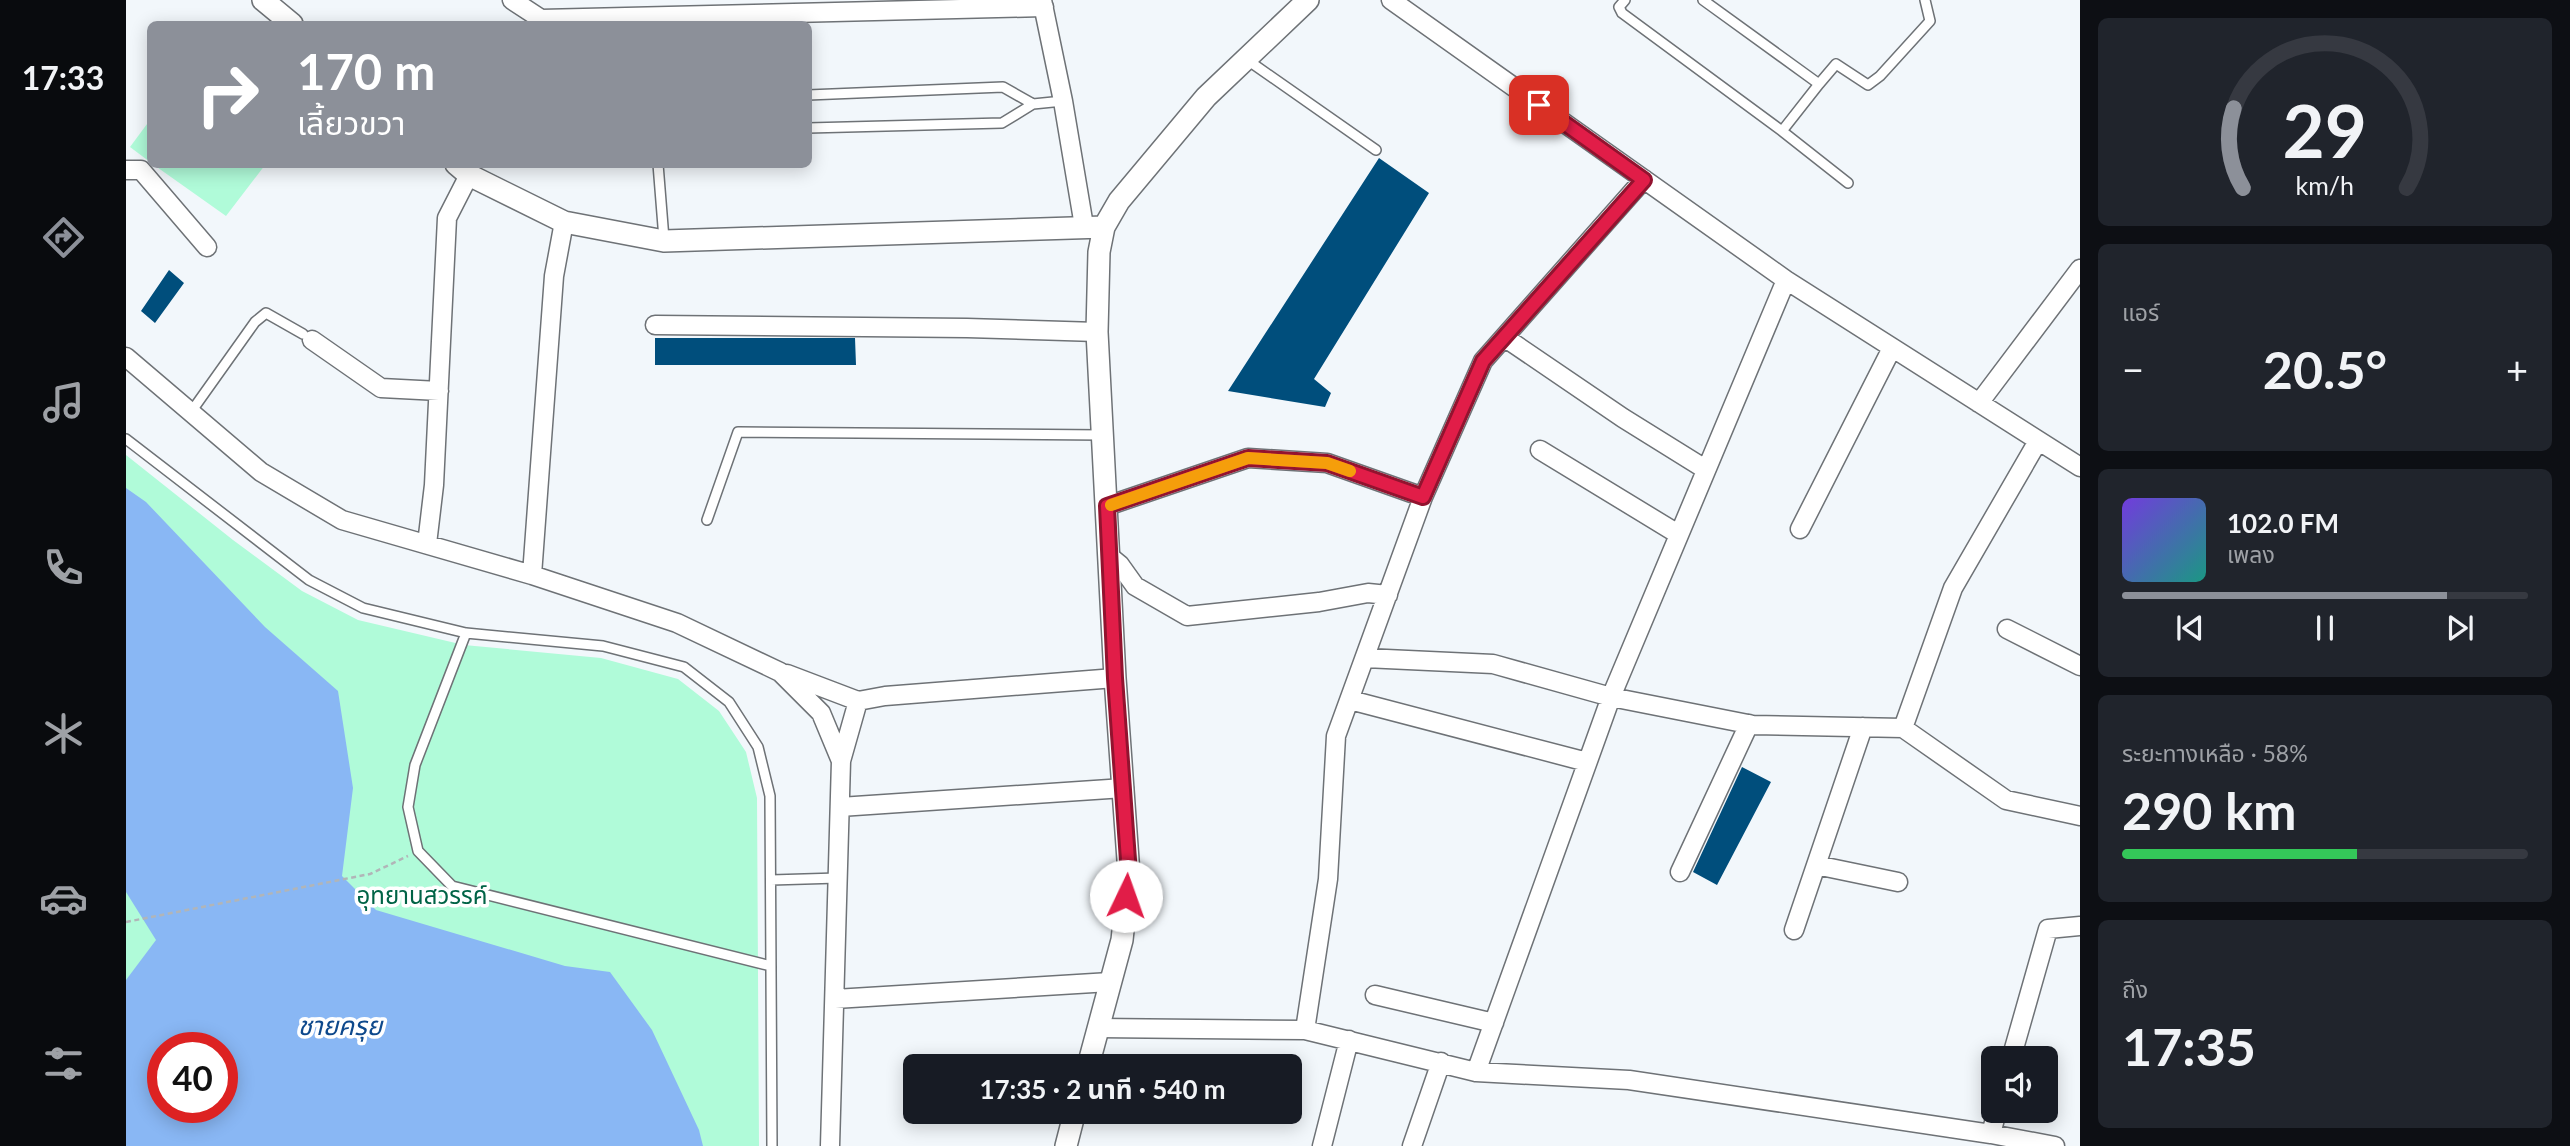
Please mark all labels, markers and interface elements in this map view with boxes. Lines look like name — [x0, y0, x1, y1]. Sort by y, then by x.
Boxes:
text: 170 m — [297, 42, 435, 100]
icon: right — [182, 49, 273, 140]
text: 17:33 — [22, 58, 104, 97]
pin — [1509, 75, 1569, 135]
icon: arrive — [1520, 86, 1558, 124]
text: 29 — [2283, 86, 2367, 174]
text: เลี้ยวขวา — [297, 103, 405, 142]
text: km/h — [2296, 170, 2354, 200]
icon: directions — [39, 213, 88, 262]
text: แอร์ — [2122, 298, 2159, 326]
text: 20.5° — [2263, 338, 2387, 400]
text: − — [2122, 346, 2144, 392]
text: + — [2506, 346, 2528, 392]
icon: music — [39, 378, 88, 427]
text: 102.0 FM — [2227, 507, 2339, 539]
text: เพลง — [2227, 540, 2275, 568]
icon: phone — [39, 543, 88, 592]
icon: previous — [2171, 609, 2209, 647]
icon: pause — [2306, 609, 2344, 647]
icon: next — [2441, 609, 2479, 647]
icon: climate — [39, 709, 88, 758]
text: ระยะทางเหลือ · 58% — [2122, 739, 2308, 767]
text: 290 km — [2122, 779, 2296, 841]
position arrow — [1089, 859, 1163, 933]
icon: car — [39, 874, 88, 923]
park label: อุทยานสวรรค์ — [357, 880, 487, 911]
text: ถึง — [2122, 975, 2148, 1003]
water label: ชายครุย — [298, 1009, 384, 1042]
text: 17:35 — [2122, 1015, 2256, 1077]
speed limit sign: 40 — [147, 1032, 238, 1123]
icon: filters — [39, 1039, 88, 1088]
map controls — [1981, 1046, 2058, 1123]
button: sound — [1981, 1046, 2058, 1123]
text: 17:35 · 2 นาที · 540 m — [979, 1073, 1226, 1105]

